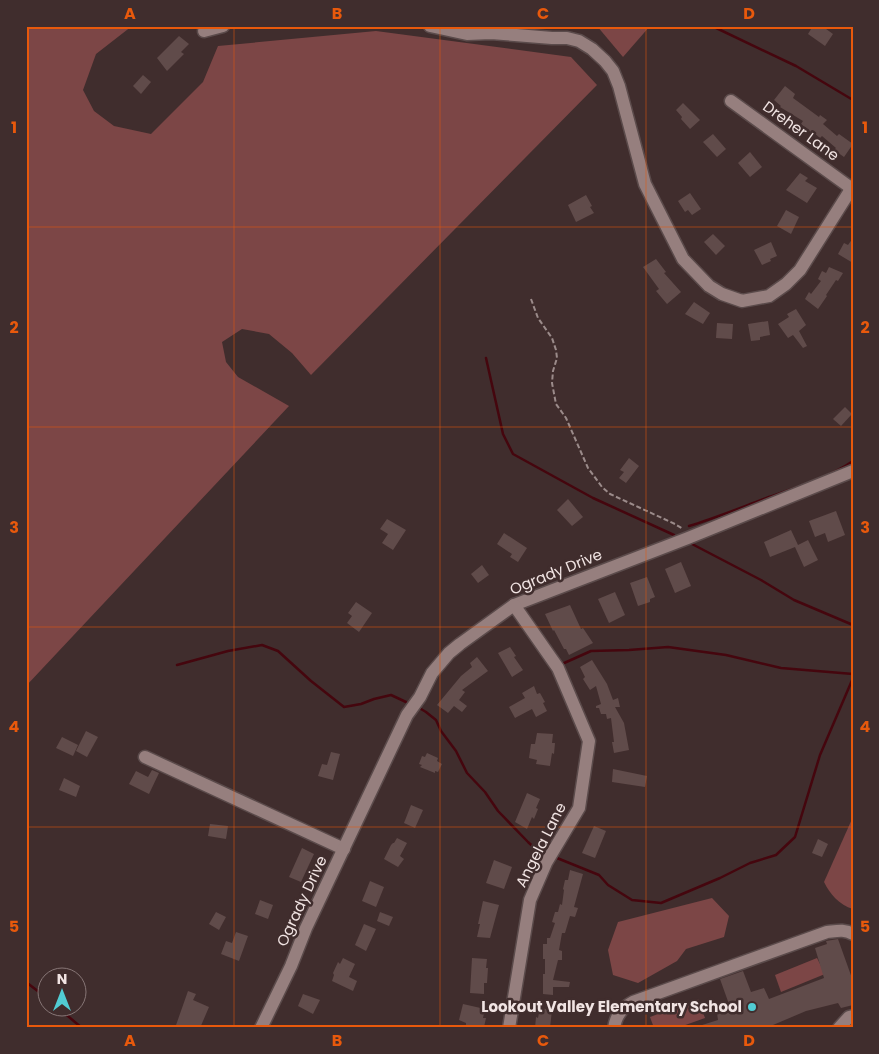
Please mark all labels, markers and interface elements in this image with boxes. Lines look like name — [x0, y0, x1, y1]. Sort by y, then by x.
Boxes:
text: A — [124, 2, 136, 25]
text: B — [332, 2, 342, 25]
text: C — [537, 2, 549, 25]
text: D — [743, 2, 755, 25]
street label: Dreher Lane — [759, 96, 844, 165]
text: 1 — [11, 116, 17, 139]
text: 1 — [862, 116, 868, 139]
text: 2 — [9, 316, 19, 339]
text: 2 — [860, 316, 870, 339]
text: 3 — [9, 516, 19, 539]
text: 3 — [860, 516, 870, 539]
street label: Ogrady Drive — [507, 543, 605, 600]
text: 4 — [9, 715, 20, 738]
text: 4 — [860, 715, 871, 738]
street label: Angela Lane — [510, 799, 571, 891]
street label: Ogrady Drive — [271, 852, 332, 950]
text: 5 — [9, 915, 19, 938]
text: 5 — [860, 915, 870, 938]
north arrow — [38, 966, 88, 1016]
text: N — [57, 969, 67, 989]
place label: Lookout Valley Elementary School — [481, 996, 742, 1017]
marker: Lookout Valley Elementary School — [746, 1001, 758, 1013]
text: A — [124, 1029, 136, 1052]
text: B — [332, 1029, 342, 1052]
text: C — [537, 1029, 549, 1052]
text: D — [743, 1029, 755, 1052]

